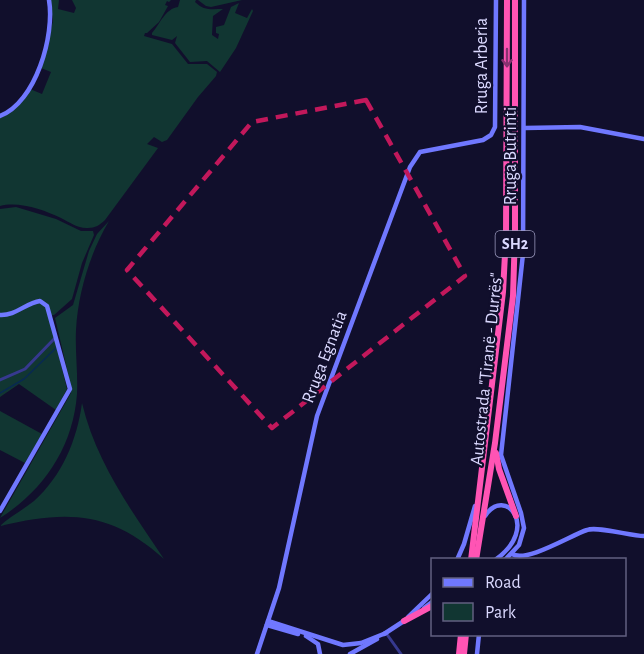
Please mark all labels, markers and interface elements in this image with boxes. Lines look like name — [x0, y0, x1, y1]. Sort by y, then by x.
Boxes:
street label: Rruga Arberia — [473, 18, 491, 114]
one-way arrow — [501, 48, 513, 68]
street label: Rruga Butrinti — [502, 107, 520, 205]
road number: SH2 — [496, 231, 534, 257]
street label: Autostrada "Tiranë - Durrës" — [468, 272, 506, 466]
street label: Rruga Egnatia — [299, 308, 351, 406]
legend — [431, 558, 626, 636]
text: Road — [485, 574, 521, 592]
text: Park — [485, 604, 517, 622]

